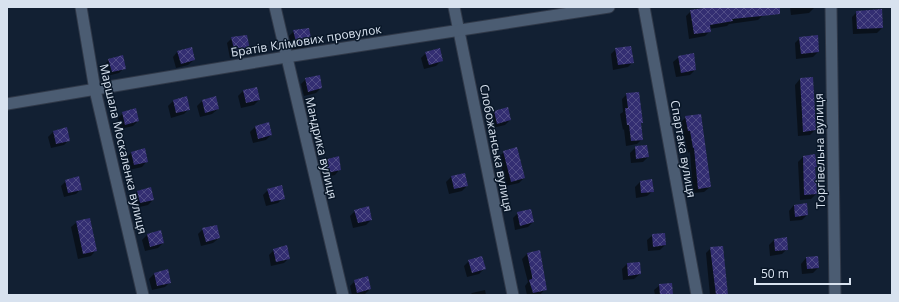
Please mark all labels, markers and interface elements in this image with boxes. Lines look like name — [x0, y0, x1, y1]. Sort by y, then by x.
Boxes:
street label: Братів Клімових провулок — [229, 20, 383, 61]
street label: Маршала Москаленка вулиця — [96, 62, 151, 236]
street label: Слобожанська вулиця — [476, 83, 517, 213]
street label: Торгівельна вулиця — [810, 93, 829, 209]
street label: Мандрика вулиця — [301, 95, 342, 201]
street label: Спартака вулиця — [667, 99, 700, 199]
scale bar — [755, 260, 850, 286]
text: 50 m — [761, 265, 789, 282]

